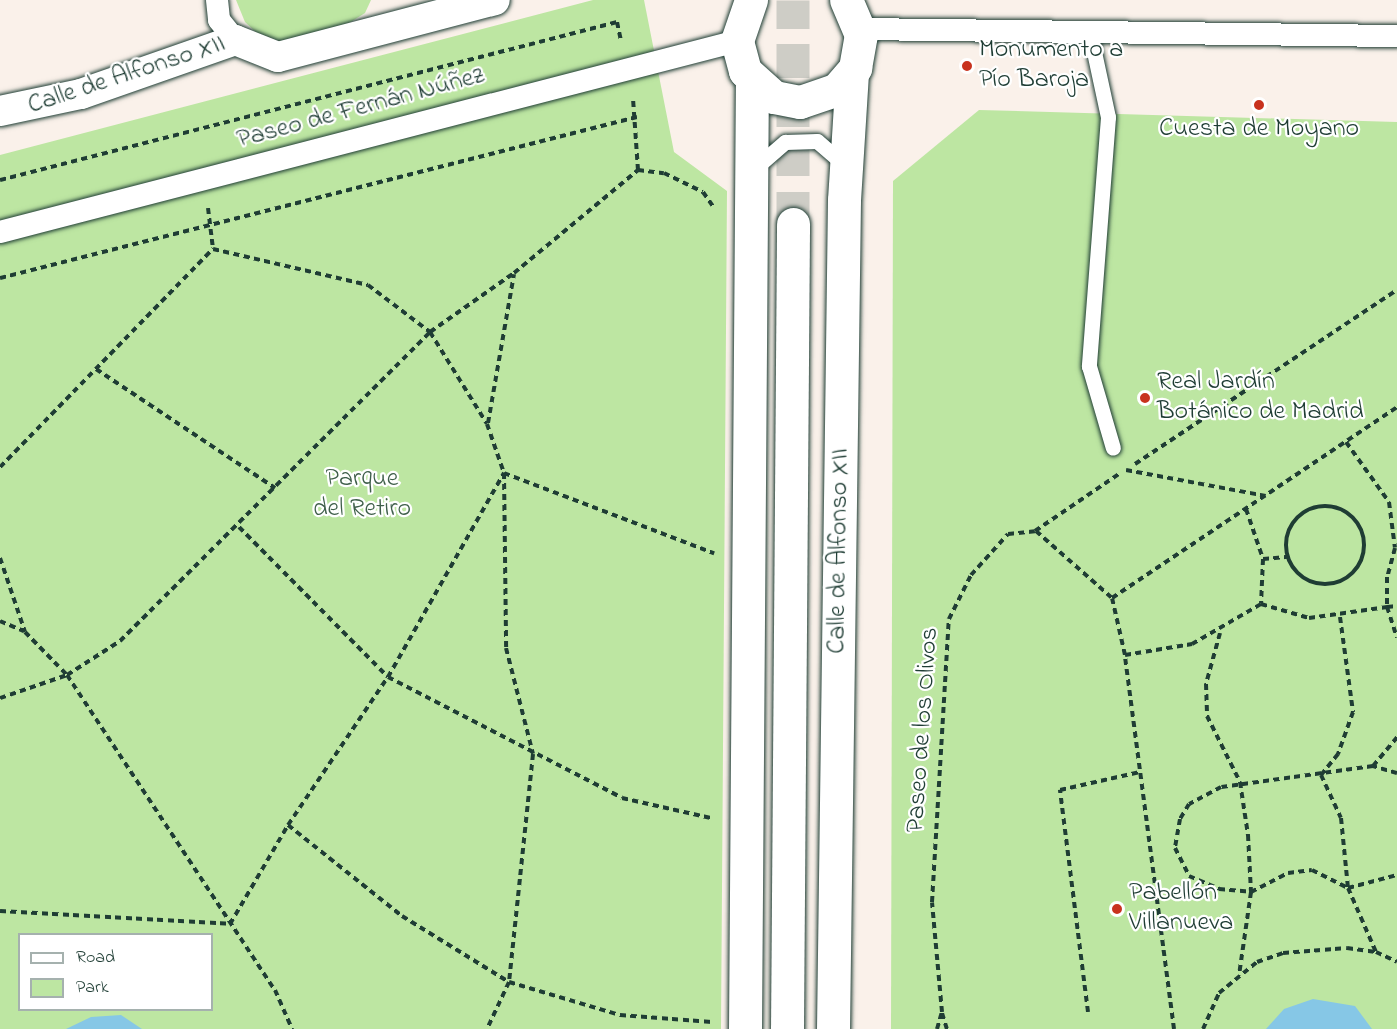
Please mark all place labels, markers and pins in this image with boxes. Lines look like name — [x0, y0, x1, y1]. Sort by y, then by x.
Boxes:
place label: Monumento a Pío Baroja — [979, 35, 1123, 96]
marker: Monumento a Pío Baroja — [960, 59, 974, 73]
marker: Cuesta de Moyano — [1252, 98, 1266, 112]
place label: Cuesta de Moyano — [1159, 114, 1359, 146]
place label: Real Jardín Botánico de Madrid — [1157, 367, 1364, 428]
marker: Real Jardín Botánico de Madrid — [1138, 391, 1152, 405]
place label: Pabellón Villanueva — [1129, 878, 1233, 940]
marker: Pabellón Villanueva — [1110, 902, 1124, 916]

